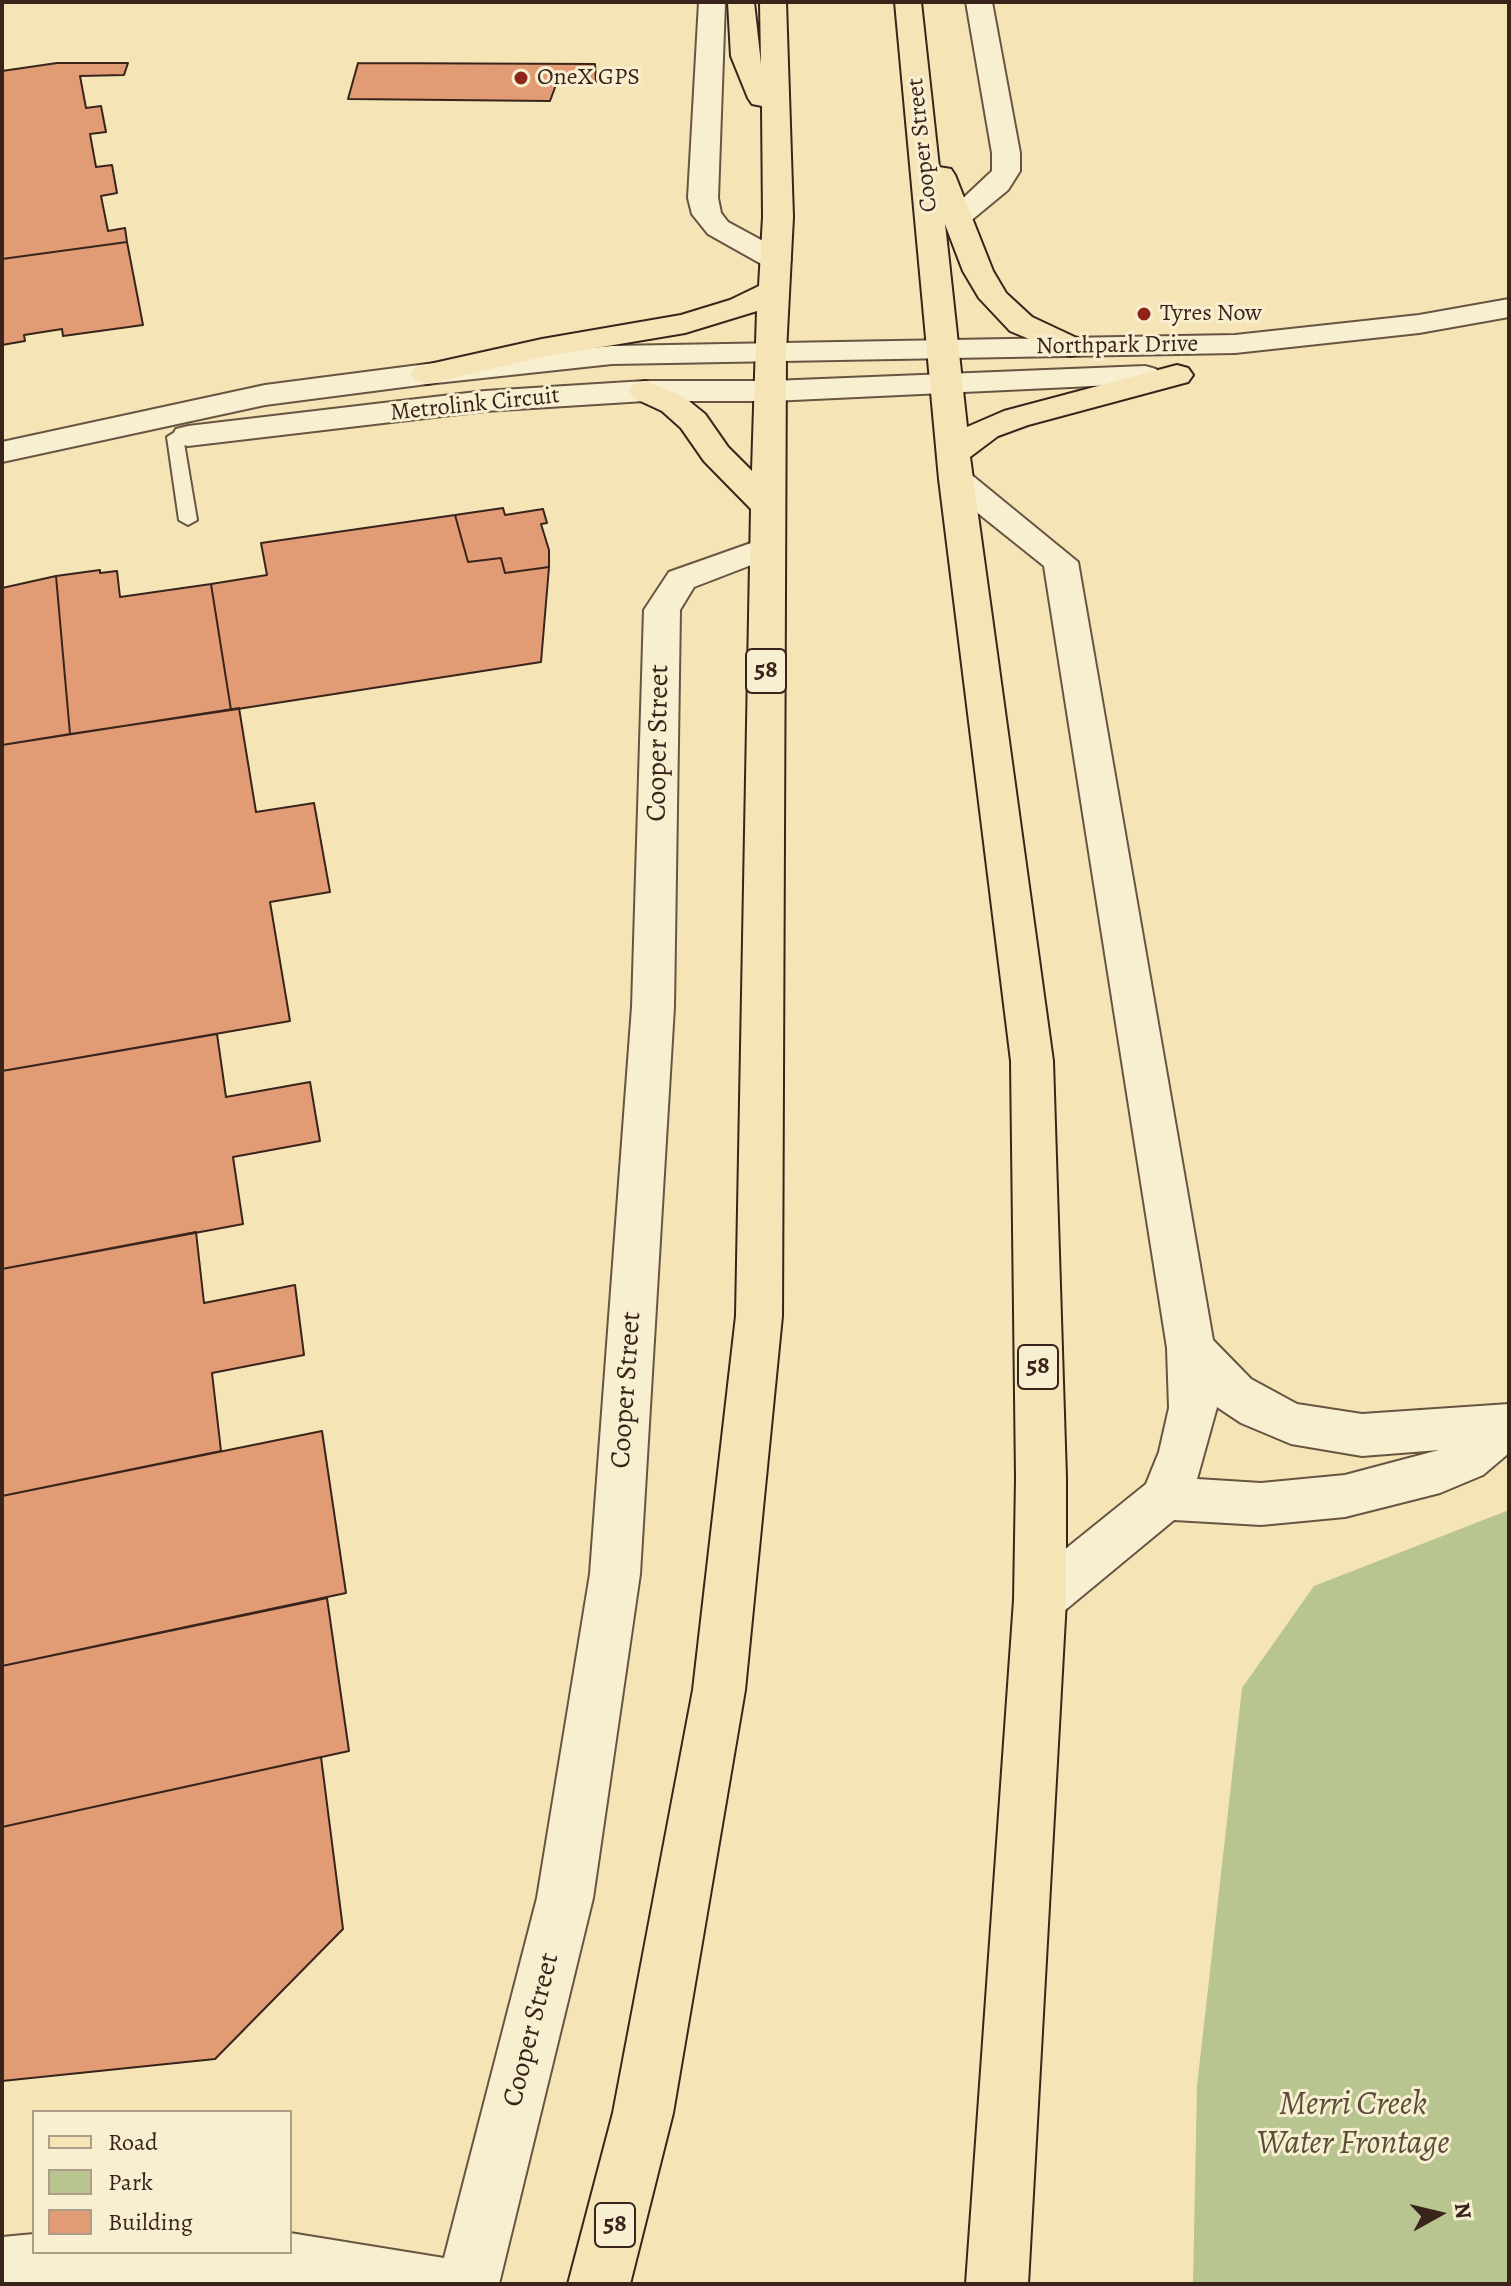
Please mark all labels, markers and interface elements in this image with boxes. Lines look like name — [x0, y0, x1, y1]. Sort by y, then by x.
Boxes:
place label: OneX GPS — [537, 64, 640, 92]
marker: OneX GPS — [512, 69, 530, 87]
street label: Cooper Street — [902, 76, 944, 214]
place label: Tyres Now — [1160, 300, 1262, 328]
marker: Tyres Now — [1135, 305, 1153, 323]
street label: Northpark Drive — [1036, 330, 1198, 362]
street label: Metrolink Circuit — [389, 382, 561, 428]
road number: 58 — [746, 649, 786, 693]
street label: Cooper Street — [641, 664, 677, 822]
street label: Cooper Street — [605, 1310, 649, 1470]
road number: 58 — [1018, 1345, 1058, 1389]
street label: Cooper Street — [497, 1950, 567, 2110]
park label: Merri Creek Water Frontage — [1257, 2086, 1449, 2166]
legend — [32, 2110, 292, 2254]
text: Road — [108, 2126, 158, 2158]
text: Park — [108, 2166, 153, 2198]
north arrow — [1399, 2174, 1479, 2254]
text: N — [1447, 2201, 1479, 2221]
road number: 58 — [595, 2203, 635, 2247]
text: Building — [108, 2206, 193, 2238]

